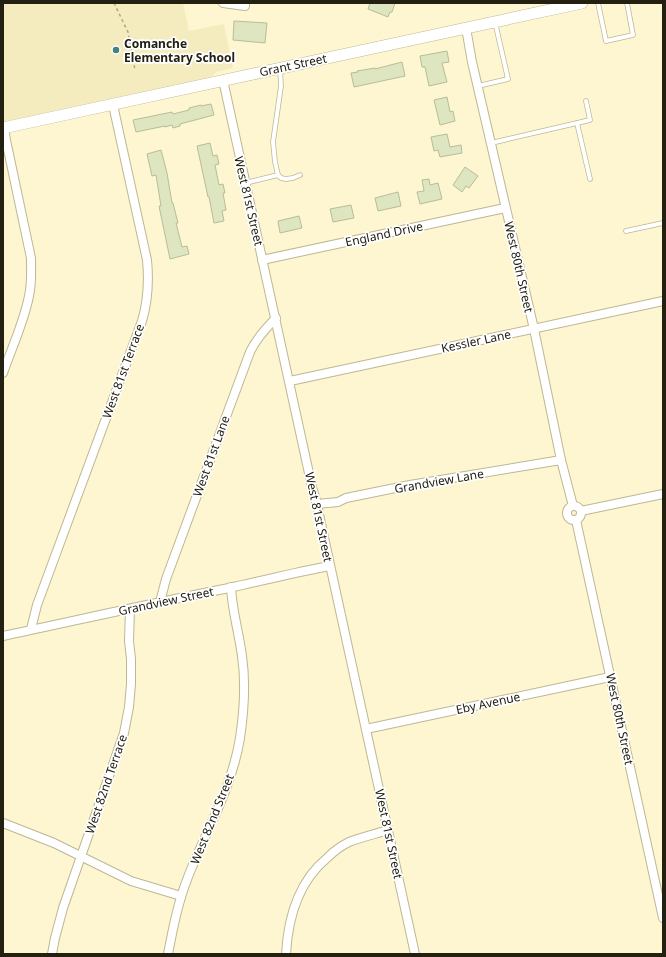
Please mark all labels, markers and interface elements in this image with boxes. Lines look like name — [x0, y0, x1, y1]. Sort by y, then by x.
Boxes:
place label: Comanche Elementary School — [124, 35, 235, 66]
marker: Comanche Elementary School — [111, 45, 121, 55]
street label: Grant Street — [258, 49, 329, 80]
street label: West 81st Street — [230, 155, 268, 248]
street label: England Drive — [344, 217, 425, 251]
street label: West 80th Street — [500, 220, 538, 315]
street label: West 81st Terrace — [98, 321, 148, 421]
street label: Kessler Lane — [440, 325, 513, 357]
street label: West 81st Lane — [188, 413, 234, 499]
street label: Grandview Lane — [393, 465, 485, 497]
street label: West 81st Street — [301, 471, 337, 564]
street label: Grandview Street — [117, 582, 216, 619]
street label: West 80th Street — [602, 672, 638, 767]
street label: Eby Avenue — [454, 688, 522, 718]
street label: West 82nd Terrace — [81, 732, 131, 836]
street label: West 82nd Street — [186, 771, 238, 867]
street label: West 81st Street — [371, 788, 407, 881]

